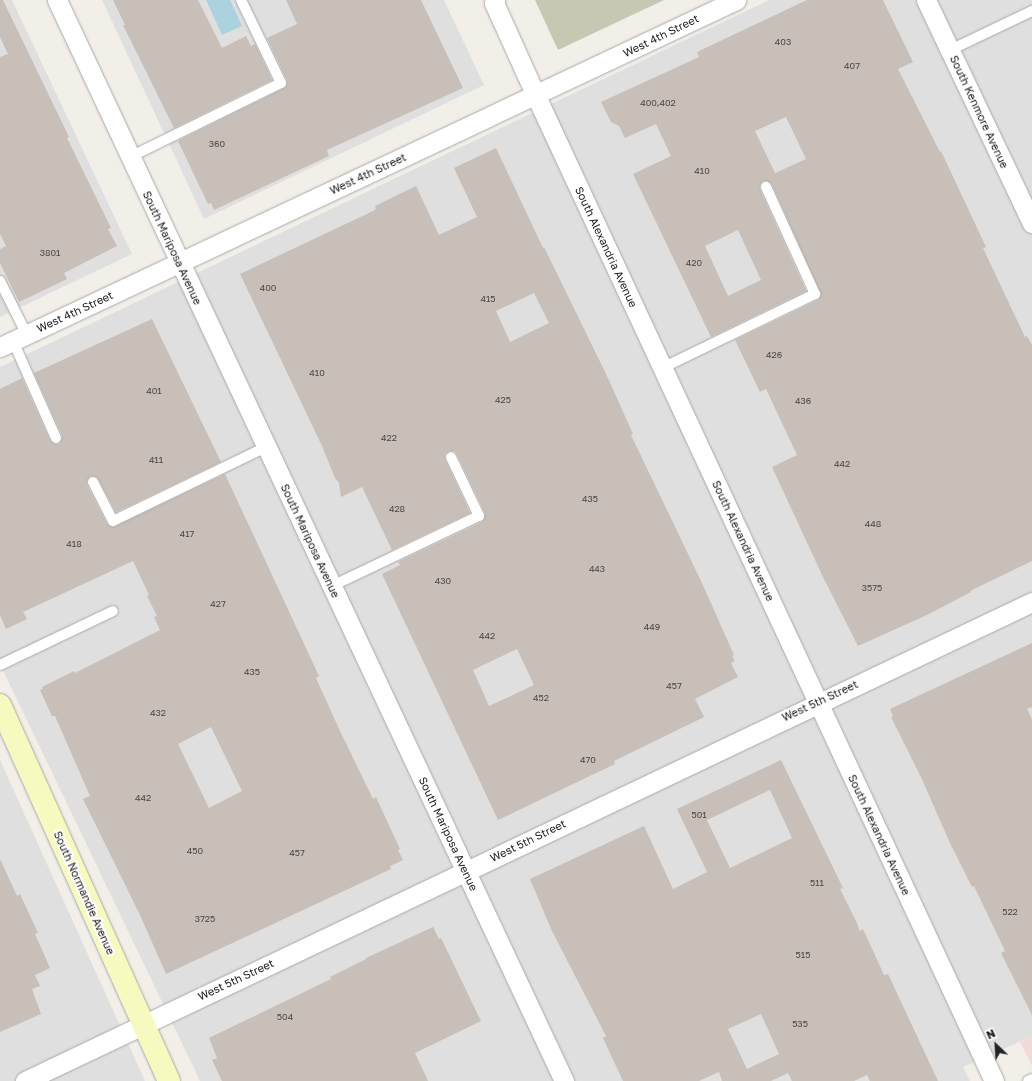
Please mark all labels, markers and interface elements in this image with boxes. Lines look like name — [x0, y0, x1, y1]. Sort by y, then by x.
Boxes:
street label: West 4th Street — [621, 12, 701, 60]
house number: 403 — [775, 37, 791, 47]
street label: South Kenmore Avenue — [947, 53, 1011, 171]
house number: 407 — [844, 61, 860, 71]
house number: 400,402 — [640, 98, 676, 108]
house number: 360 — [209, 139, 225, 149]
street label: West 4th Street — [328, 151, 408, 197]
house number: 410 — [694, 166, 710, 176]
street label: South Alexandria Avenue — [572, 185, 640, 309]
street label: South Mariposa Avenue — [140, 189, 204, 307]
house number: 3801 — [40, 248, 60, 258]
house number: 420 — [686, 258, 702, 268]
house number: 400 — [260, 283, 276, 293]
street label: West 4th Street — [35, 289, 115, 335]
house number: 415 — [480, 294, 496, 304]
house number: 426 — [766, 350, 782, 360]
house number: 410 — [309, 368, 325, 378]
house number: 401 — [146, 386, 162, 396]
house number: 425 — [495, 395, 511, 405]
house number: 436 — [795, 396, 811, 406]
house number: 422 — [381, 433, 397, 443]
house number: 411 — [149, 455, 163, 465]
house number: 442 — [834, 459, 850, 469]
street label: South Alexandria Avenue — [709, 479, 777, 603]
street label: South Mariposa Avenue — [278, 482, 342, 600]
house number: 435 — [582, 494, 598, 504]
house number: 428 — [389, 504, 405, 514]
house number: 448 — [865, 519, 881, 529]
house number: 417 — [180, 529, 194, 539]
house number: 418 — [66, 539, 82, 549]
house number: 443 — [589, 564, 605, 574]
house number: 430 — [435, 576, 451, 586]
house number: 3575 — [862, 583, 882, 593]
house number: 427 — [210, 599, 226, 609]
house number: 449 — [644, 622, 660, 632]
house number: 442 — [479, 631, 495, 641]
house number: 435 — [244, 667, 260, 677]
street label: West 5th Street — [780, 678, 860, 724]
house number: 457 — [666, 681, 682, 691]
house number: 452 — [533, 693, 549, 703]
house number: 432 — [150, 708, 166, 718]
house number: 470 — [580, 755, 596, 765]
street label: South Alexandria Avenue — [845, 773, 913, 897]
street label: South Mariposa Avenue — [416, 775, 480, 893]
house number: 442 — [135, 793, 151, 803]
house number: 501 — [691, 810, 707, 820]
street label: West 5th Street — [488, 817, 568, 865]
street label: South Normandie Avenue — [51, 829, 117, 957]
house number: 450 — [187, 846, 203, 856]
house number: 457 — [289, 848, 305, 858]
house number: 511 — [810, 878, 824, 888]
house number: 522 — [1002, 907, 1018, 917]
house number: 3725 — [195, 914, 215, 924]
house number: 515 — [796, 950, 810, 960]
street label: West 5th Street — [196, 957, 276, 1003]
house number: 504 — [277, 1012, 293, 1022]
house number: 535 — [792, 1019, 808, 1029]
north arrow — [976, 1025, 1016, 1065]
text: N — [984, 1026, 997, 1041]

